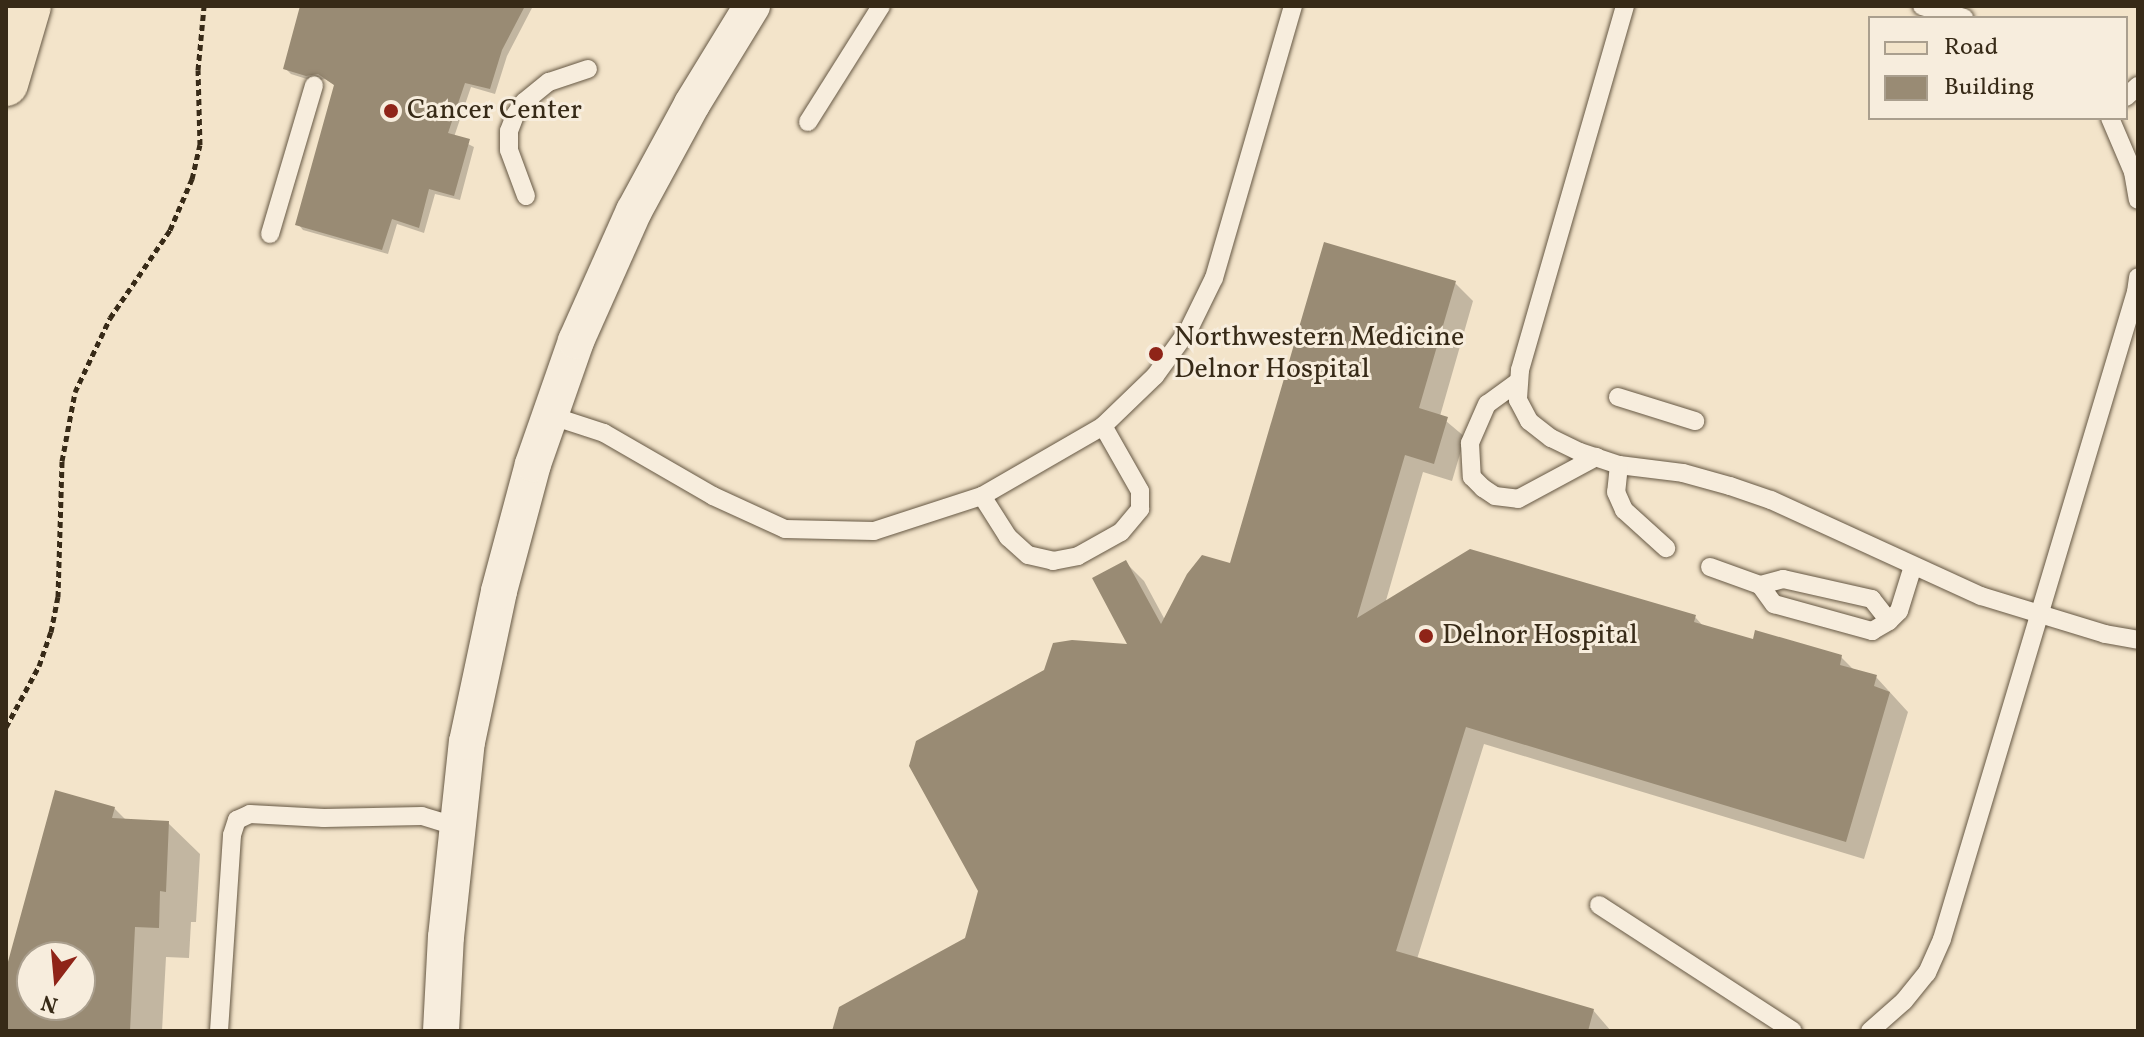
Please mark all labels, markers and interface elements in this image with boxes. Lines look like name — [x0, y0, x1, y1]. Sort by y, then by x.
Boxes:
legend — [1868, 16, 2128, 120]
text: Road — [1944, 31, 1998, 65]
text: Building — [1944, 71, 2034, 105]
place label: Cancer Center — [407, 94, 582, 128]
marker: Cancer Center — [382, 102, 400, 120]
place label: Northwestern Medicine Delnor Hospital — [1174, 321, 1464, 387]
marker: Northwestern Medicine Delnor Hospital — [1145, 343, 1167, 365]
place label: Delnor Hospital — [1442, 619, 1638, 653]
marker: Delnor Hospital — [1417, 627, 1435, 645]
north arrow — [16, 941, 96, 1021]
text: N — [38, 986, 62, 1020]

